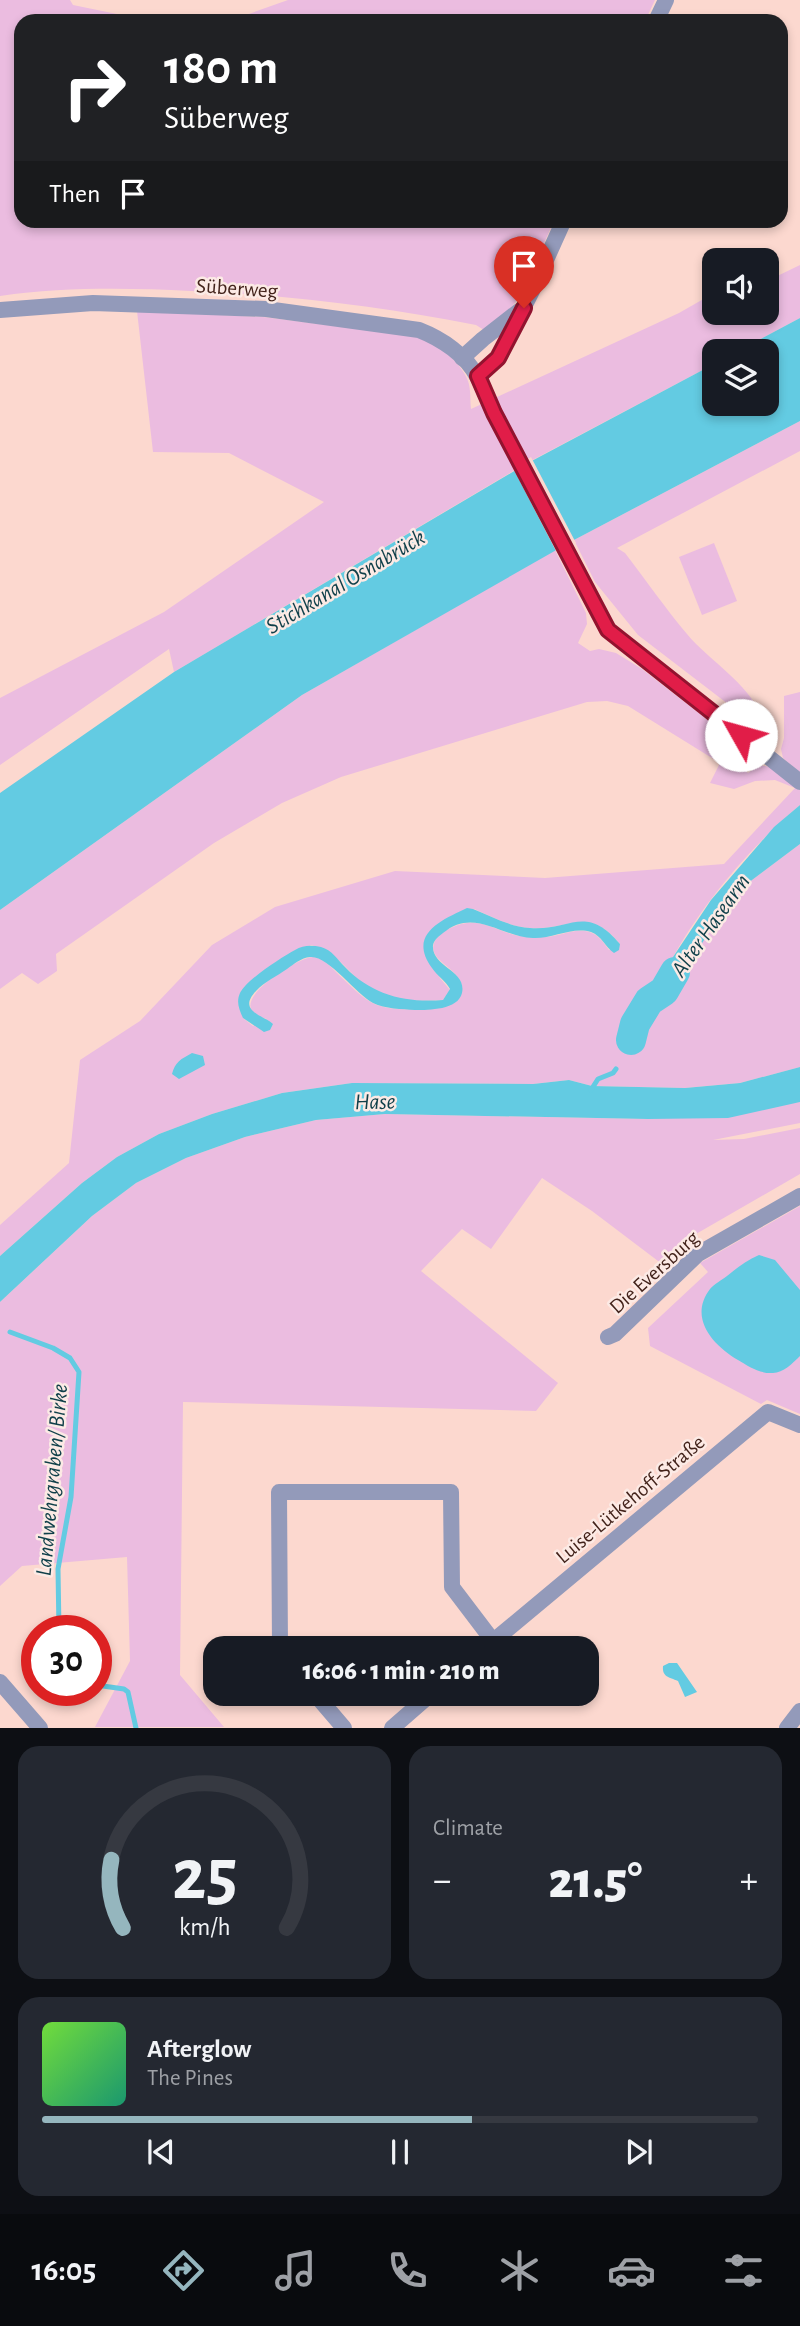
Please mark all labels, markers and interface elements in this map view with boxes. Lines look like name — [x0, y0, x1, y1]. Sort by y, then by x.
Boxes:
icon: right — [49, 42, 140, 133]
text: 180 m — [164, 44, 278, 93]
text: Süberweg — [164, 102, 288, 134]
icon: arrive — [114, 175, 152, 213]
text: Then — [49, 181, 100, 207]
pin — [494, 236, 554, 308]
icon: arrive — [505, 247, 543, 285]
map controls — [702, 248, 779, 416]
button: sound — [702, 248, 779, 325]
street label: Süberweg — [195, 275, 279, 302]
button: layers — [702, 339, 779, 416]
water label: Stichkanal Osnabrück — [262, 526, 430, 639]
position arrow — [704, 698, 778, 772]
water label: Alter Hasearm — [667, 870, 755, 982]
water label: Hase — [354, 1091, 396, 1114]
street label: Die Eversburg — [606, 1226, 704, 1318]
water label: Landwehrgraben/ Birke — [33, 1383, 72, 1577]
street label: Luise-Lütkehoff-Straße — [552, 1431, 709, 1568]
speed limit sign: 30 — [21, 1615, 112, 1706]
text: 16:06 · 1 min · 210 m — [302, 1658, 500, 1684]
text: Climate — [433, 1817, 503, 1840]
text: 25 — [172, 1841, 237, 1914]
text: 21.5° — [549, 1855, 642, 1907]
text: − — [433, 1862, 451, 1900]
text: + — [740, 1862, 758, 1900]
text: km/h — [179, 1915, 230, 1940]
text: Afterglow — [147, 2036, 251, 2062]
text: The Pines — [147, 2067, 233, 2090]
icon: previous — [142, 2133, 180, 2171]
icon: pause — [381, 2133, 419, 2171]
icon: next — [620, 2133, 658, 2171]
icon: directions — [159, 2246, 208, 2295]
icon: music — [271, 2246, 320, 2295]
icon: phone — [383, 2246, 432, 2295]
icon: climate — [495, 2246, 544, 2295]
icon: car — [607, 2246, 656, 2295]
icon: filters — [719, 2246, 768, 2295]
text: 16:05 — [32, 2254, 96, 2286]

